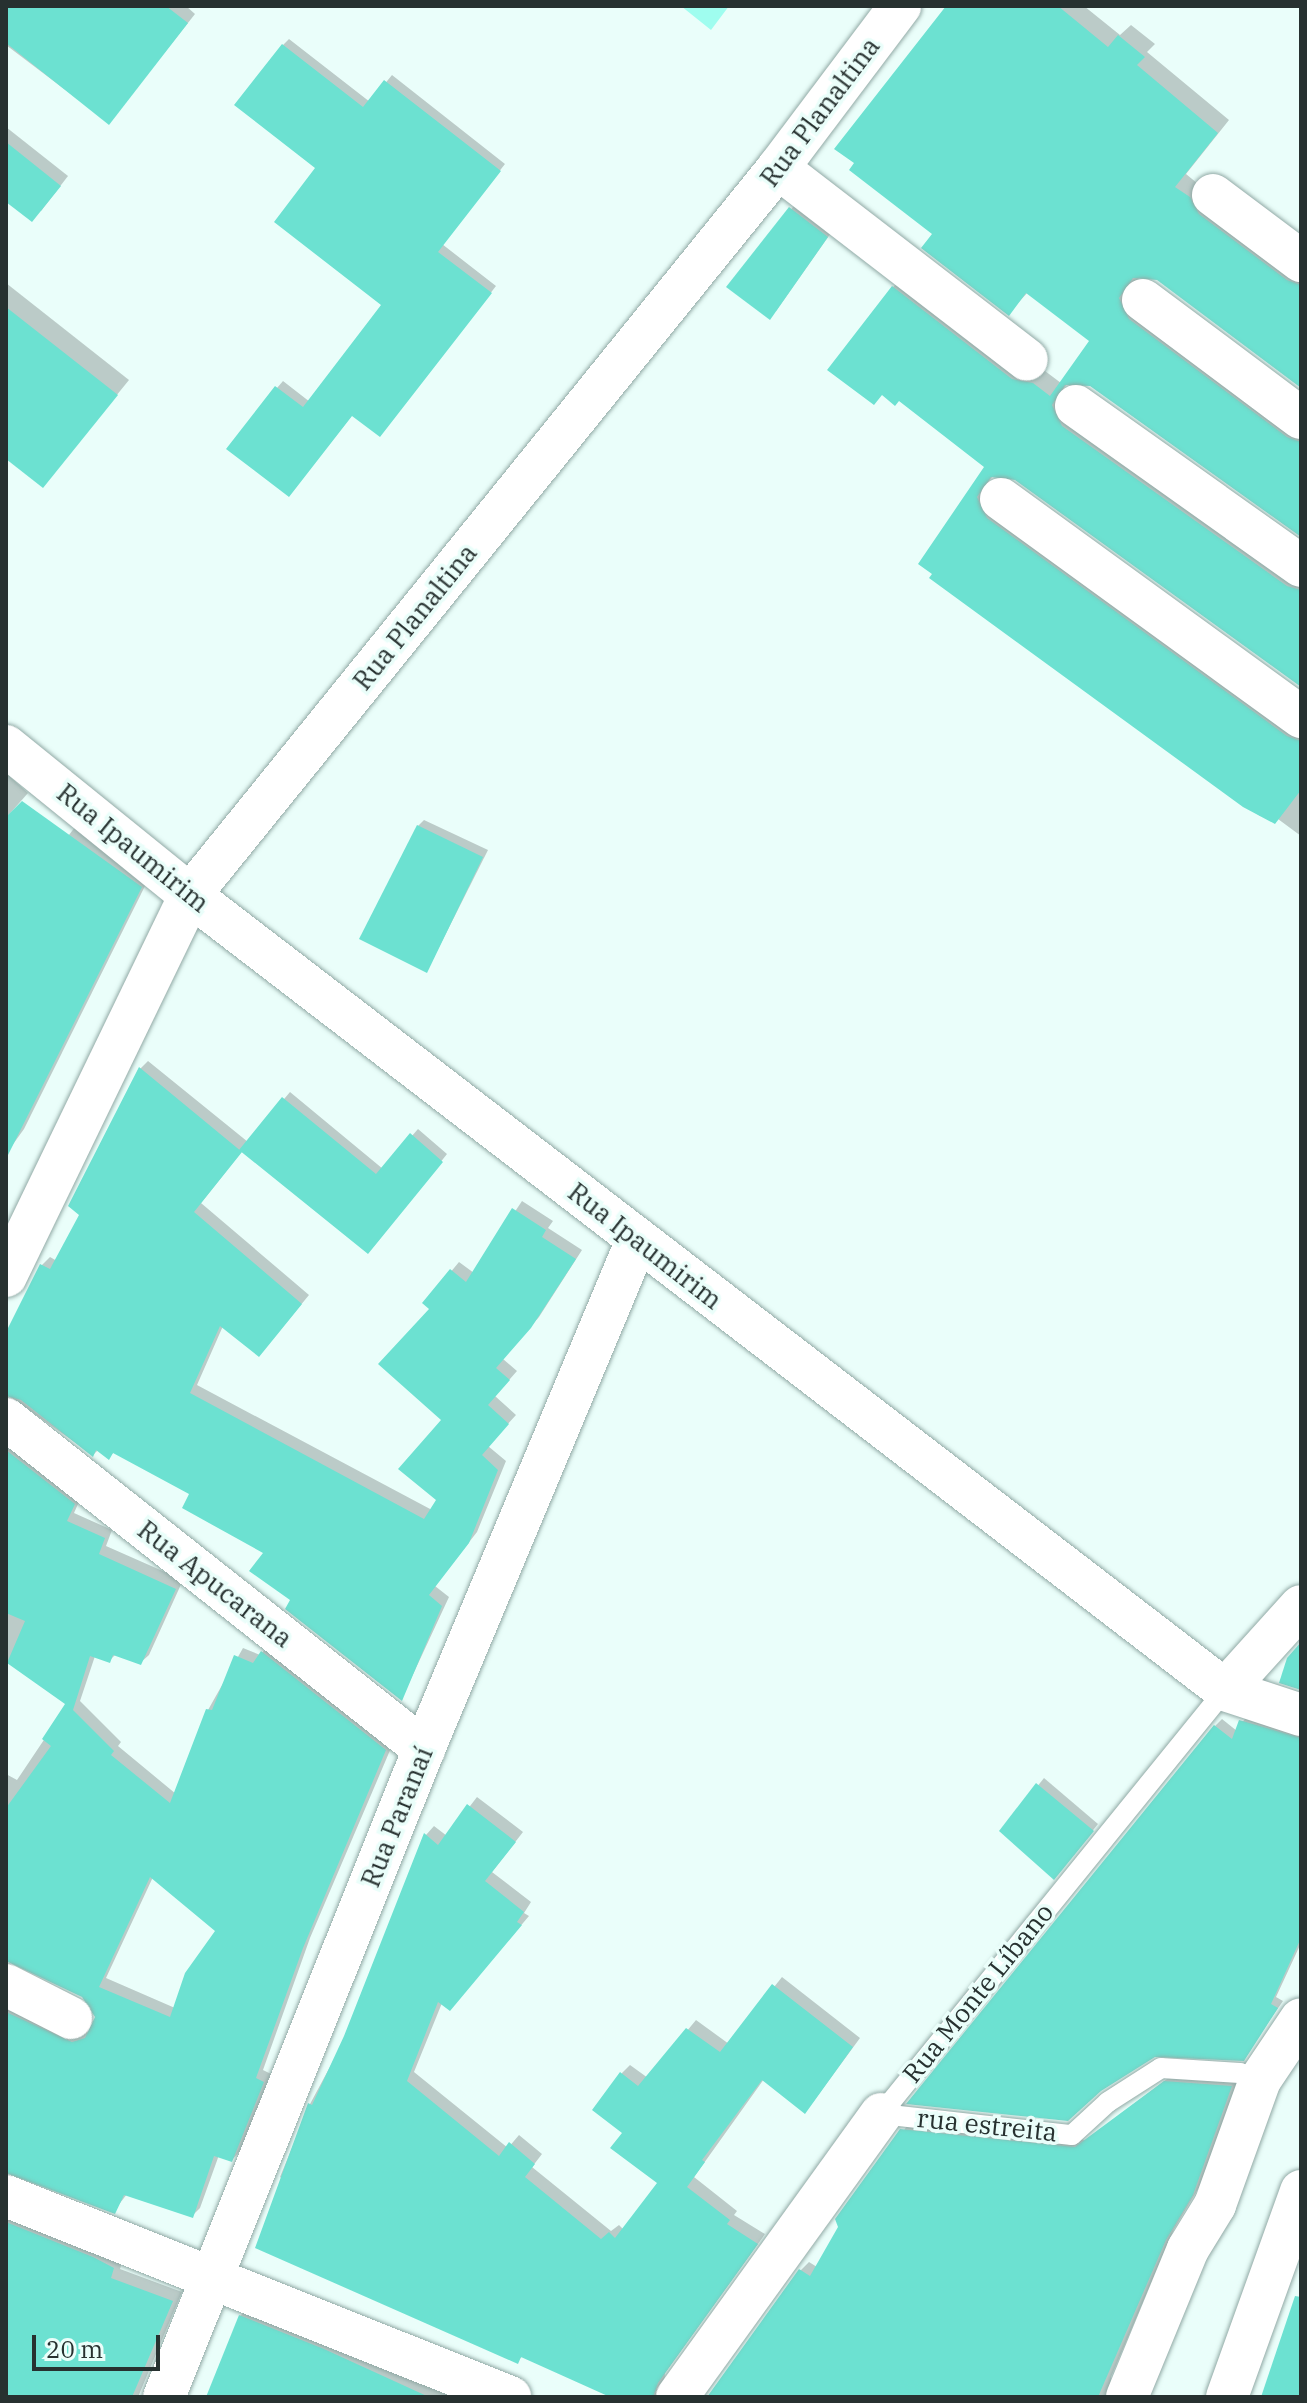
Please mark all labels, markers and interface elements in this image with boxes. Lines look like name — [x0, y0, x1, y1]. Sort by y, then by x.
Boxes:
street label: Rua Planaltina — [754, 31, 886, 193]
street label: Rua Planaltina — [347, 538, 483, 696]
street label: Rua Ipaumirim — [51, 777, 215, 919]
street label: Rua Ipaumirim — [562, 1176, 728, 1316]
street label: Rua Apucarana — [132, 1514, 298, 1654]
street label: Rua Paranaí — [355, 1742, 439, 1892]
street label: Rua Monte Líbano — [896, 1897, 1060, 2089]
street label: rua estreita — [915, 2102, 1059, 2148]
scale bar — [36, 2319, 164, 2369]
text: 20 m — [46, 2333, 103, 2365]

